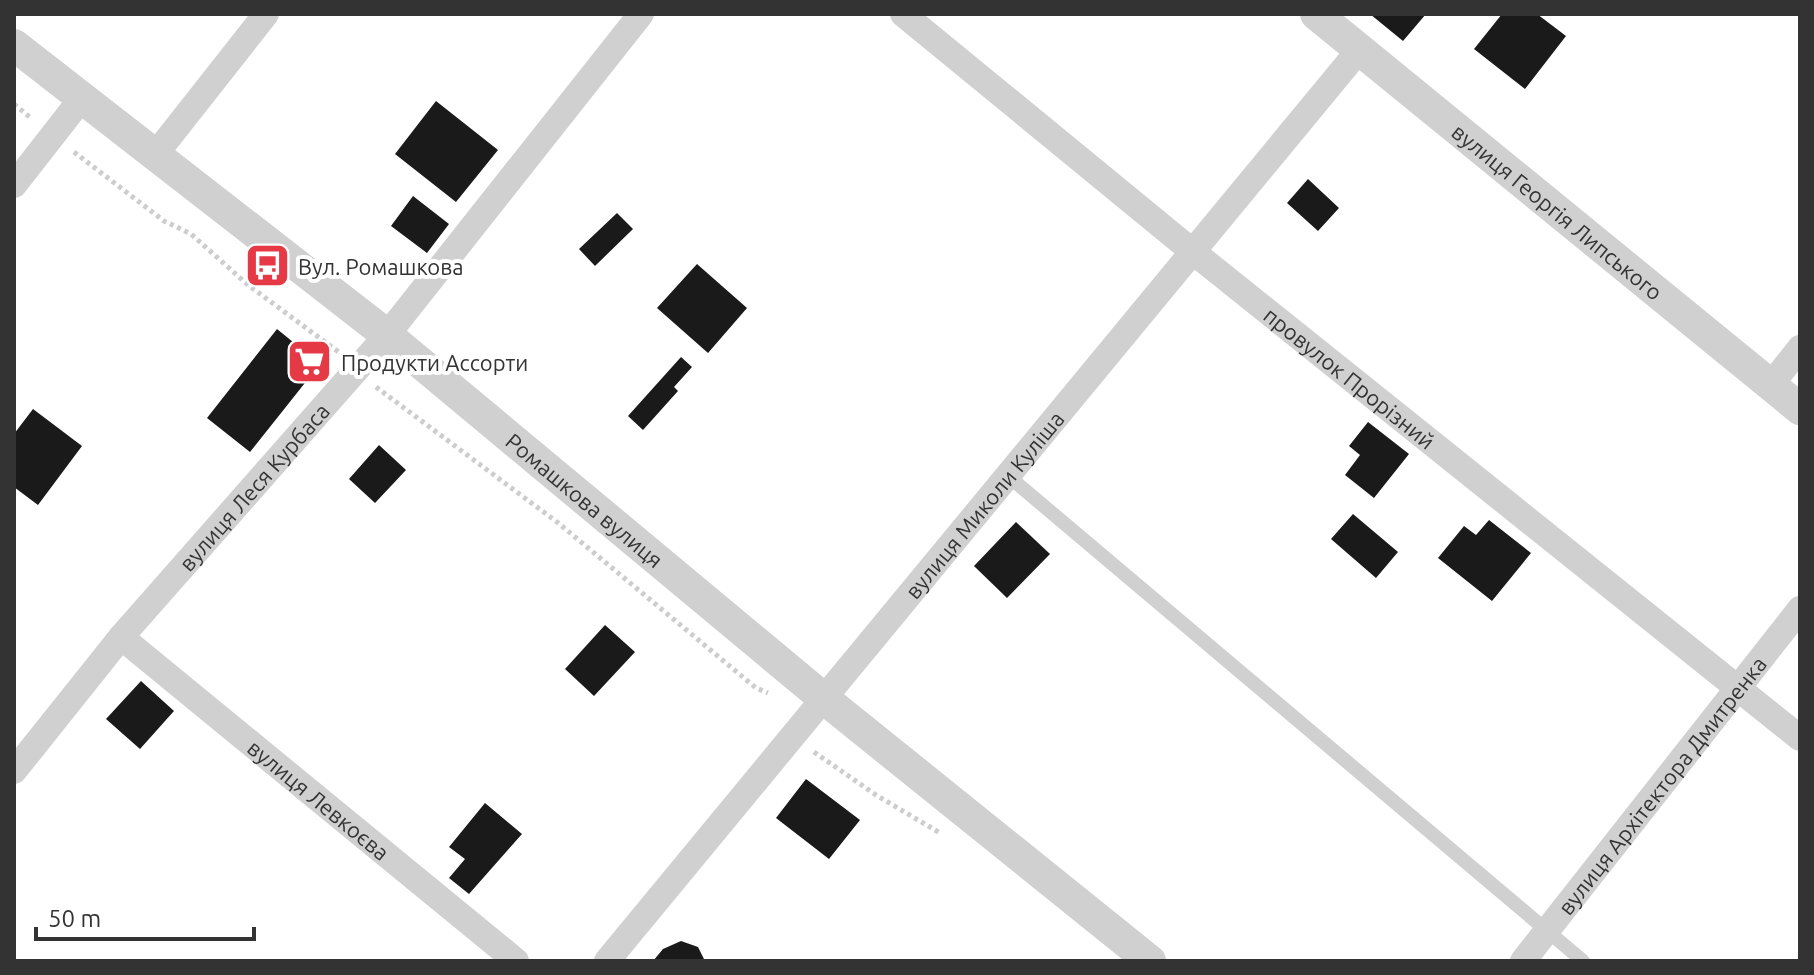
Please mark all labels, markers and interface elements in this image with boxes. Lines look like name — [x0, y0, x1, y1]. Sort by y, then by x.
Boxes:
street label: вулиця Георгія Липського — [1448, 118, 1668, 304]
bus stop icon: Вул. Ромашкова — [243, 242, 291, 290]
place label: Вул. Ромашкова — [298, 254, 464, 279]
street label: провулок Прорізний — [1259, 302, 1440, 453]
supermarket icon: Продукти Ассорти — [286, 338, 334, 386]
place label: Продукти Ассорти — [341, 350, 528, 375]
street label: вулиця Леся Курбаса — [173, 398, 334, 575]
street label: вулиця Миколи Куліша — [899, 406, 1068, 603]
street label: Ромашкова вулиця — [502, 427, 668, 572]
street label: вулиця Архітектора Дмитренка — [1552, 651, 1771, 919]
street label: вулиця Левкоєва — [243, 734, 395, 865]
scale bar — [36, 891, 254, 941]
text: 50 m — [48, 905, 101, 932]

